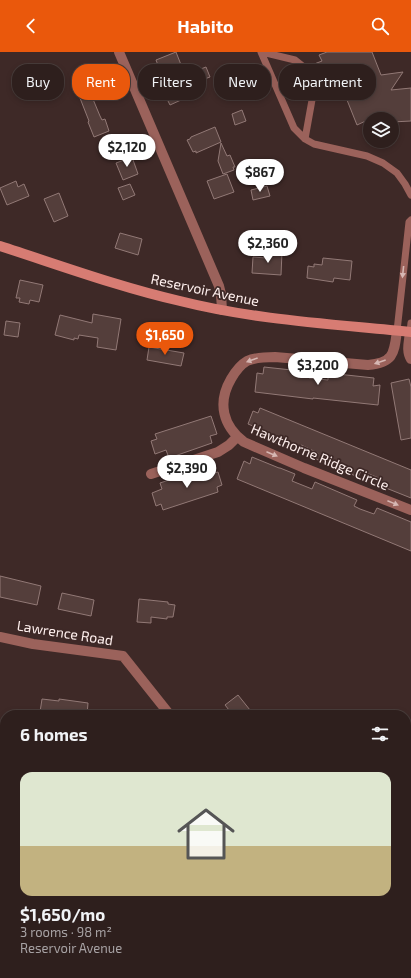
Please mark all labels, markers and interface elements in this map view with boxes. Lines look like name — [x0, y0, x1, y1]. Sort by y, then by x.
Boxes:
icon: back — [20, 15, 42, 37]
text: Habito — [177, 15, 234, 37]
icon: search — [369, 15, 391, 37]
chip: Buy — [12, 64, 64, 100]
chip: Rent — [72, 64, 130, 100]
chip: Filters — [138, 64, 206, 100]
chip: New — [214, 64, 271, 100]
chip: Apartment — [279, 64, 376, 100]
map controls — [363, 112, 399, 148]
button: layers — [363, 112, 399, 148]
pin: $2,120 — [94, 134, 160, 168]
text: $2,120 — [107, 139, 147, 155]
pin: $867 — [236, 159, 284, 193]
text: $867 — [245, 164, 275, 180]
pin: $2,360 — [235, 230, 301, 264]
text: $2,360 — [247, 235, 289, 251]
one-way arrow — [400, 266, 406, 278]
street label: Reservoir Avenue — [149, 270, 261, 309]
pin: $1,650 — [132, 322, 198, 356]
text: $1,650 — [145, 327, 185, 343]
pin: $3,200 — [285, 352, 351, 386]
text: $3,200 — [297, 357, 339, 373]
one-way arrow — [245, 358, 257, 364]
one-way arrow — [374, 360, 386, 366]
street label: Hawthorne Ridge Circle — [249, 420, 392, 493]
one-way arrow — [267, 451, 278, 457]
pin: $2,390 — [154, 455, 220, 489]
text: $2,390 — [166, 460, 208, 476]
one-way arrow — [387, 500, 399, 506]
street label: Lawrence Road — [16, 617, 114, 648]
icon: filters — [369, 723, 391, 745]
text: 6 homes — [20, 724, 88, 744]
icon: home — [170, 798, 242, 870]
text: $1,650/mo — [20, 904, 105, 924]
text: 3 rooms · 98 m² — [20, 924, 112, 940]
text: Reservoir Avenue — [20, 940, 122, 956]

